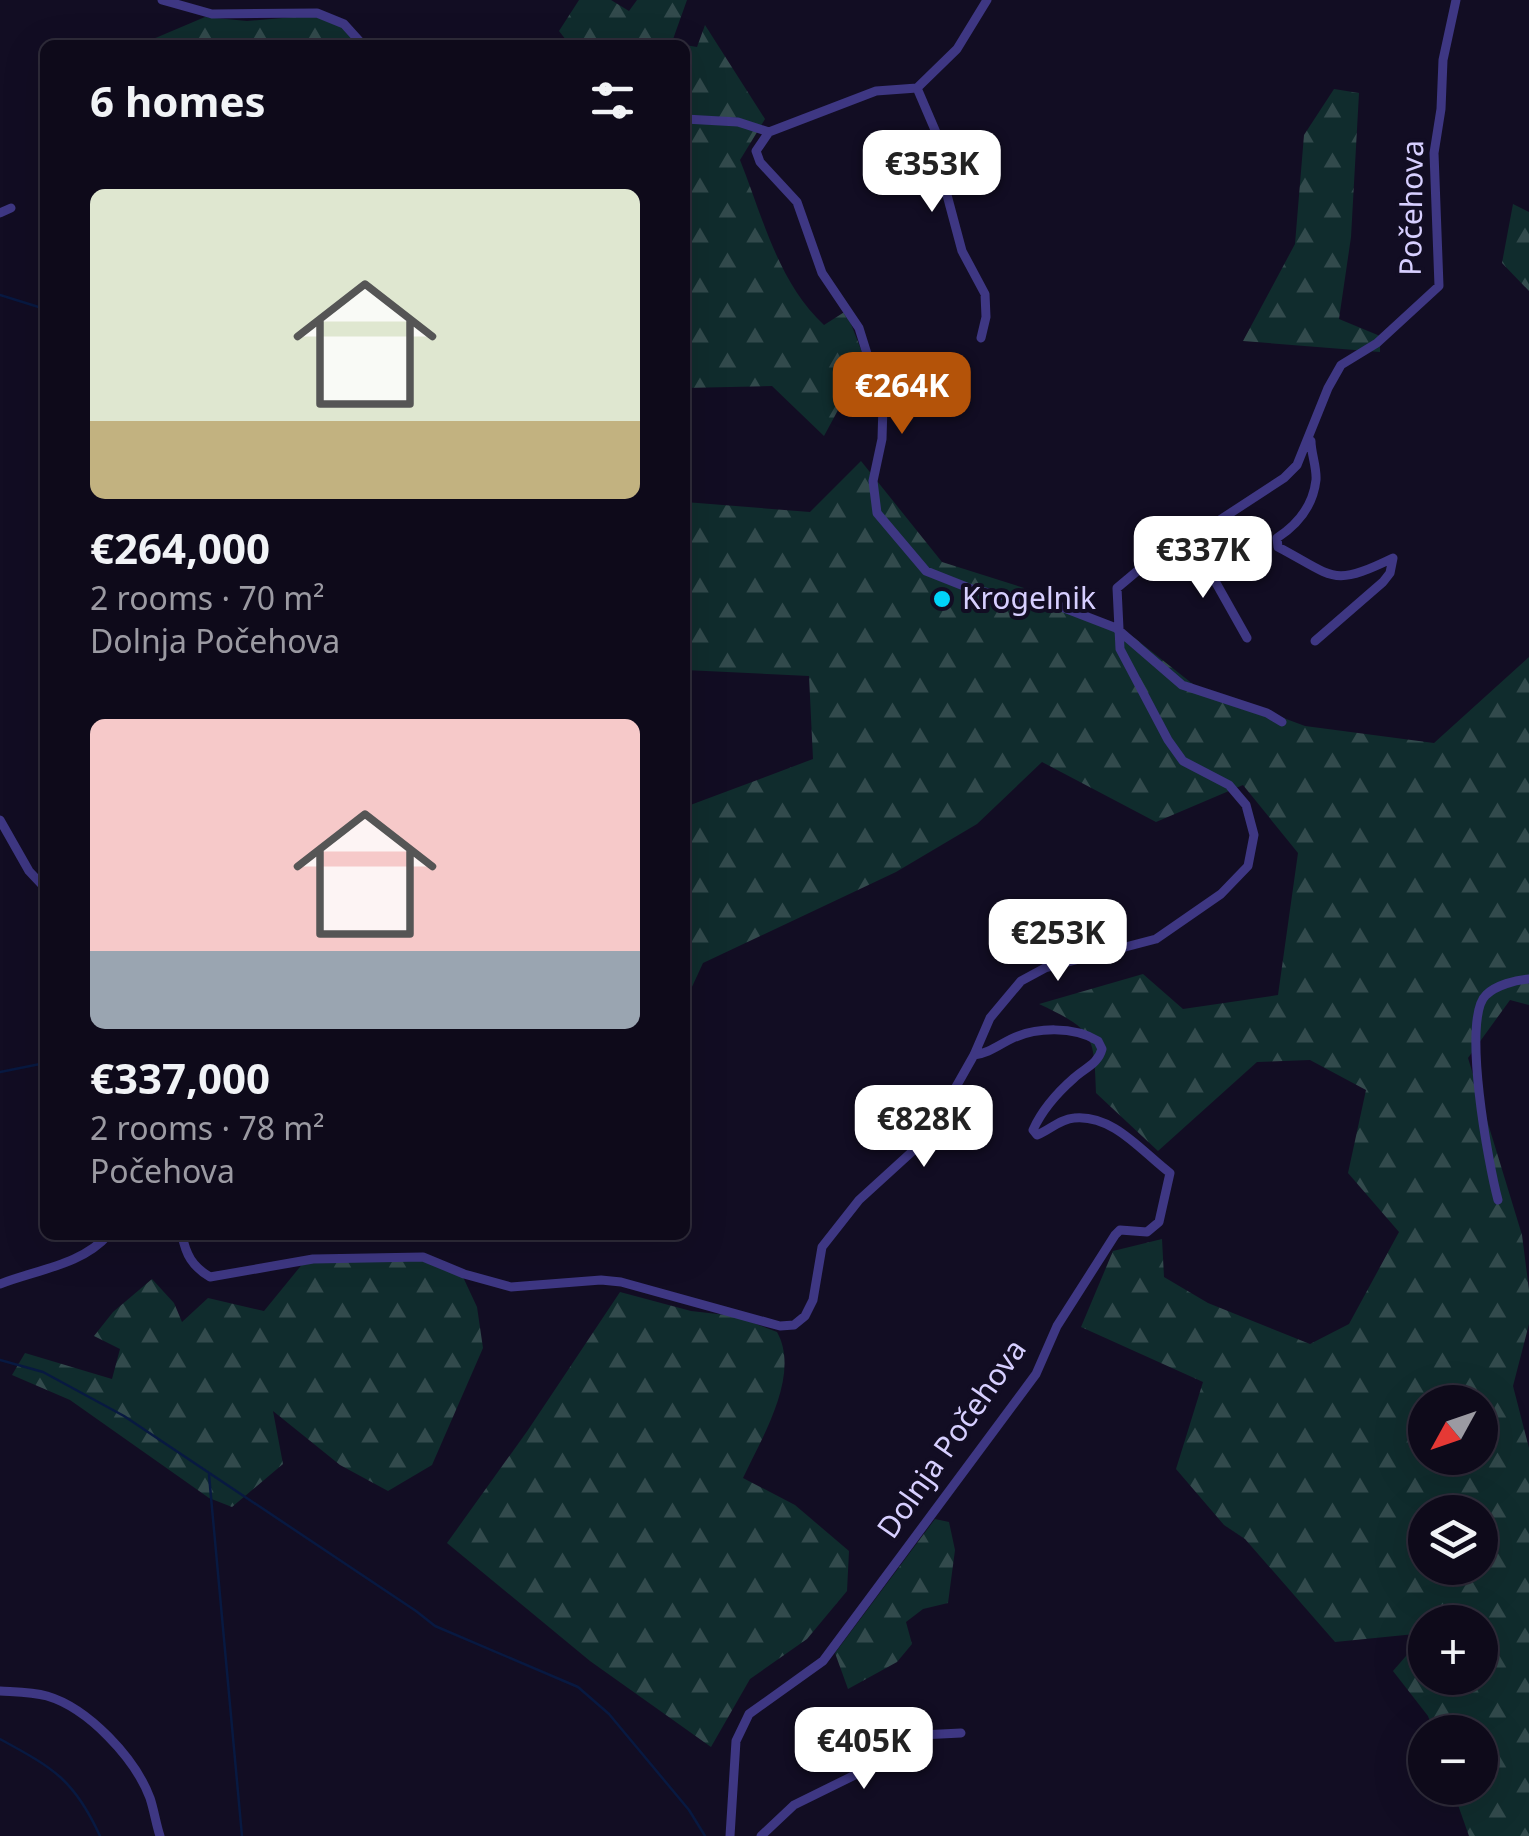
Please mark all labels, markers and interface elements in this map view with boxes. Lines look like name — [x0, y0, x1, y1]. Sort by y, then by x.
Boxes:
text: 6 homes — [90, 72, 266, 129]
icon: filters — [585, 73, 640, 128]
pin: €353K — [862, 130, 1002, 215]
street label: Počehova — [1389, 140, 1432, 276]
text: €353K — [885, 141, 979, 184]
icon: home — [275, 254, 455, 434]
pin: €264K — [832, 352, 972, 437]
text: €264K — [855, 363, 949, 406]
pin: €337K — [1133, 516, 1273, 601]
text: €264,000 — [90, 519, 270, 576]
text: €337K — [1156, 527, 1250, 570]
text: 2 rooms · 70 m² — [90, 576, 324, 619]
place label: Krogelnik — [962, 577, 1096, 618]
marker: Krogelnik — [931, 588, 953, 610]
text: Dolnja Počehova — [90, 619, 340, 662]
icon: home — [275, 784, 455, 964]
pin: €253K — [988, 899, 1128, 984]
text: €253K — [1011, 910, 1105, 953]
text: €337,000 — [90, 1049, 270, 1106]
pin: €828K — [854, 1085, 994, 1170]
text: €828K — [877, 1096, 971, 1139]
text: 2 rooms · 78 m² — [90, 1106, 324, 1149]
text: Počehova — [90, 1149, 235, 1192]
street label: Dolnja Počehova — [867, 1330, 1035, 1546]
north arrow — [1408, 1385, 1498, 1475]
map controls — [1408, 1385, 1498, 1805]
button: layers — [1408, 1495, 1498, 1585]
button: + — [1408, 1605, 1498, 1695]
pin: €405K — [794, 1707, 934, 1792]
button: − — [1408, 1715, 1498, 1805]
text: €405K — [817, 1718, 911, 1761]

